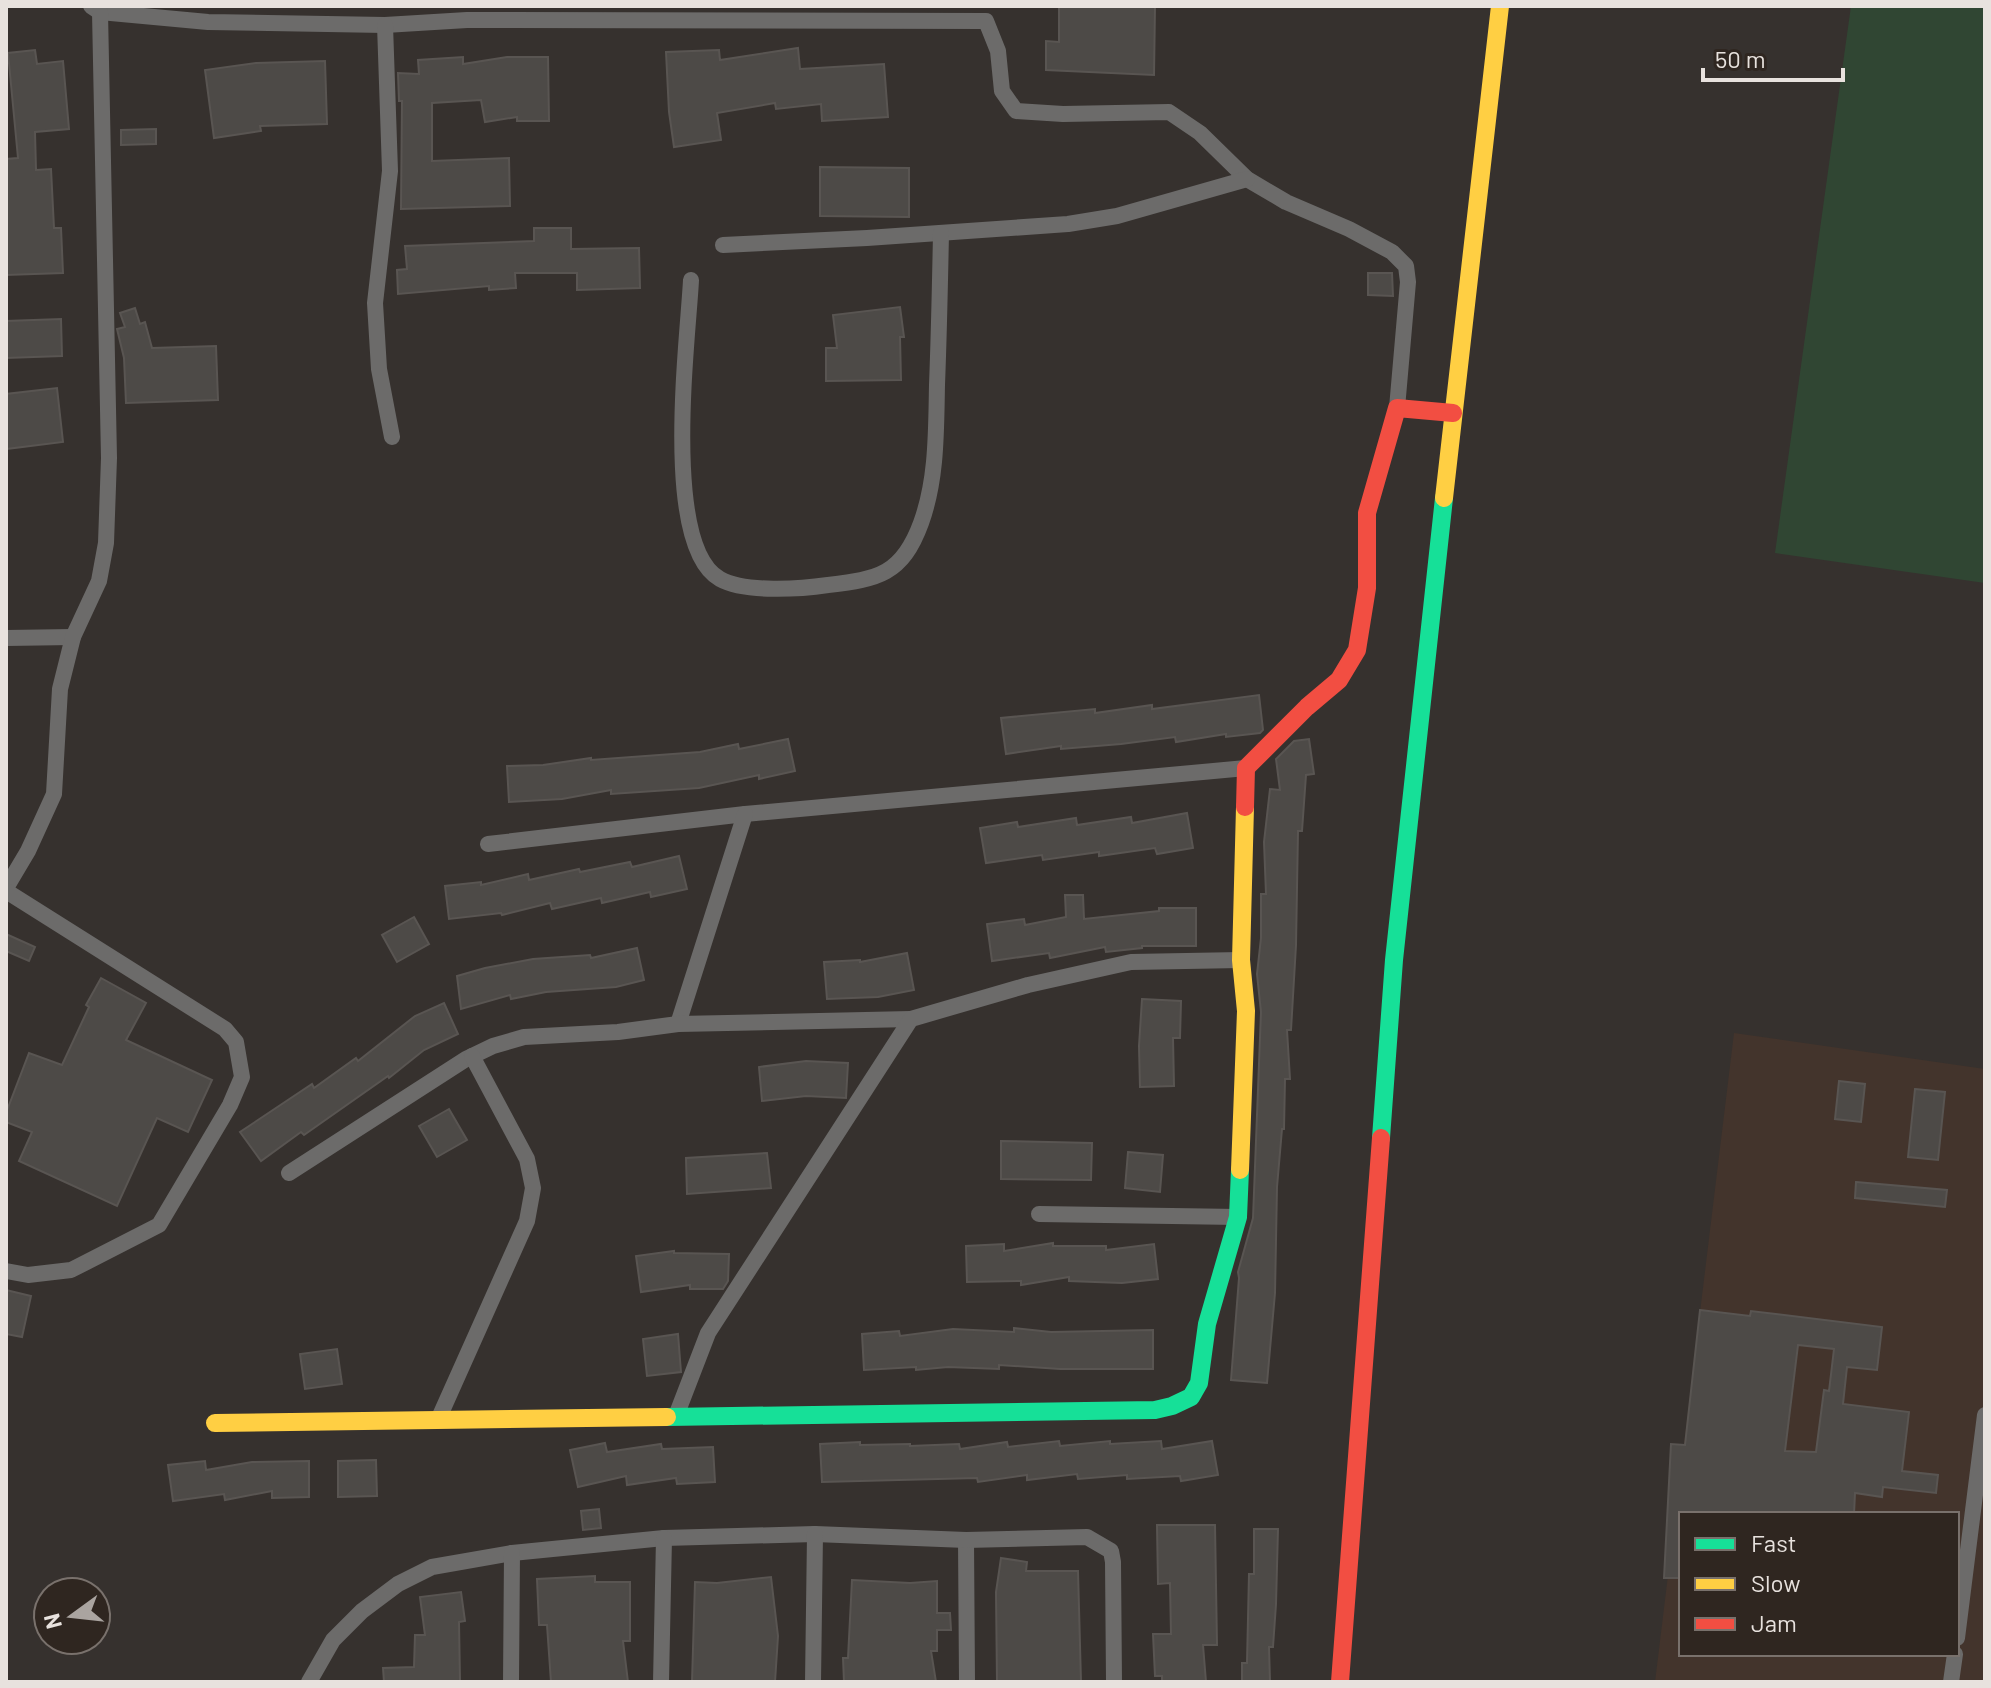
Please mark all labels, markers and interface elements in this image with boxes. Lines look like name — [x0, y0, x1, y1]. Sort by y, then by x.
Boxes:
scale bar — [1703, 32, 1843, 82]
text: 50 m — [1715, 44, 1766, 73]
legend — [1679, 1512, 1959, 1656]
text: Fast — [1751, 1528, 1796, 1557]
text: Slow — [1751, 1568, 1800, 1597]
north arrow — [32, 1576, 112, 1656]
text: Jam — [1751, 1608, 1797, 1637]
text: N — [37, 1611, 66, 1632]

